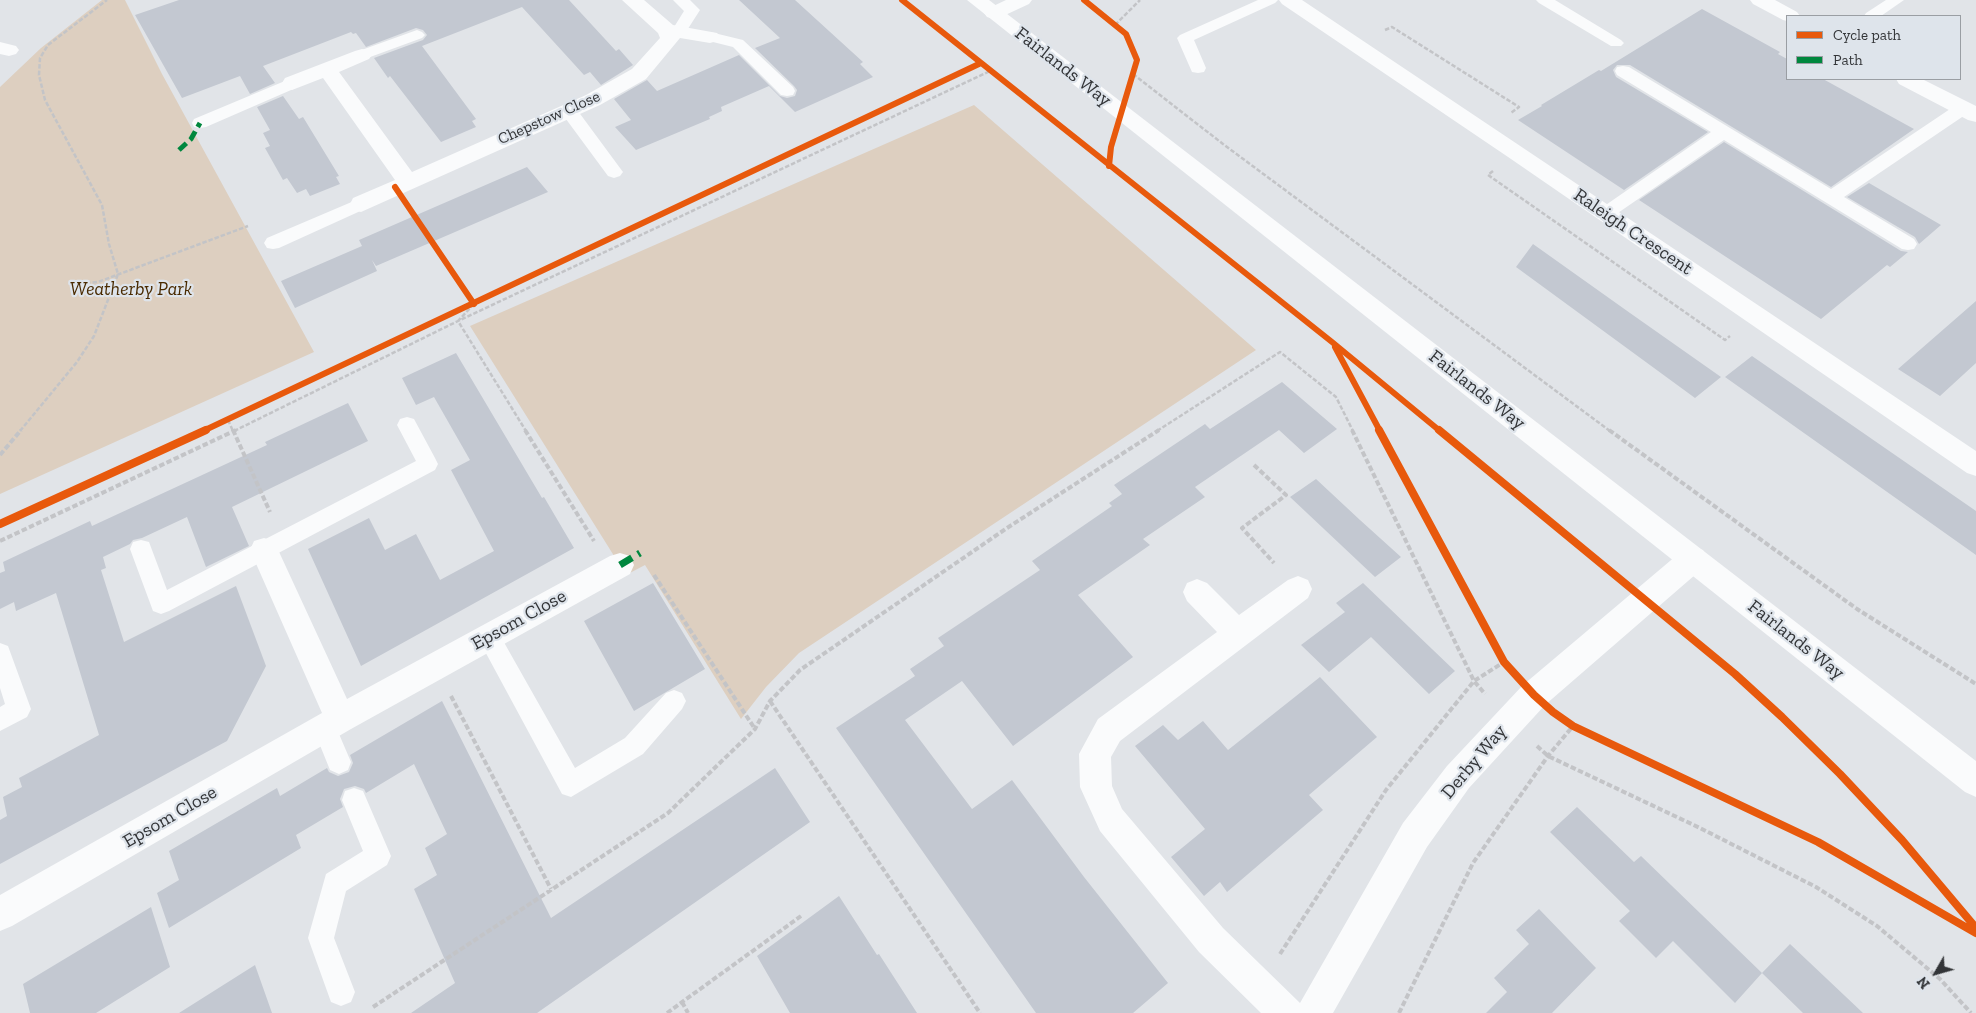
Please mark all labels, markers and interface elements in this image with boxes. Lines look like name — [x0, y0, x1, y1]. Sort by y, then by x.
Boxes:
legend — [1786, 15, 1961, 80]
street label: Fairlands Way — [1010, 22, 1116, 112]
text: Cycle path — [1833, 26, 1901, 44]
text: Path — [1833, 51, 1863, 69]
street label: Chepstow Close — [495, 87, 603, 149]
street label: Raleigh Crescent — [1569, 184, 1697, 280]
park label: Weatherby Park — [70, 279, 192, 301]
street label: Fairlands Way — [1424, 345, 1530, 435]
street label: Epsom Close — [468, 585, 570, 655]
street label: Fairlands Way — [1743, 595, 1849, 685]
street label: Derby Way — [1436, 720, 1512, 804]
street label: Epsom Close — [119, 781, 221, 853]
north arrow — [1911, 948, 1961, 998]
text: N — [1914, 973, 1934, 992]

